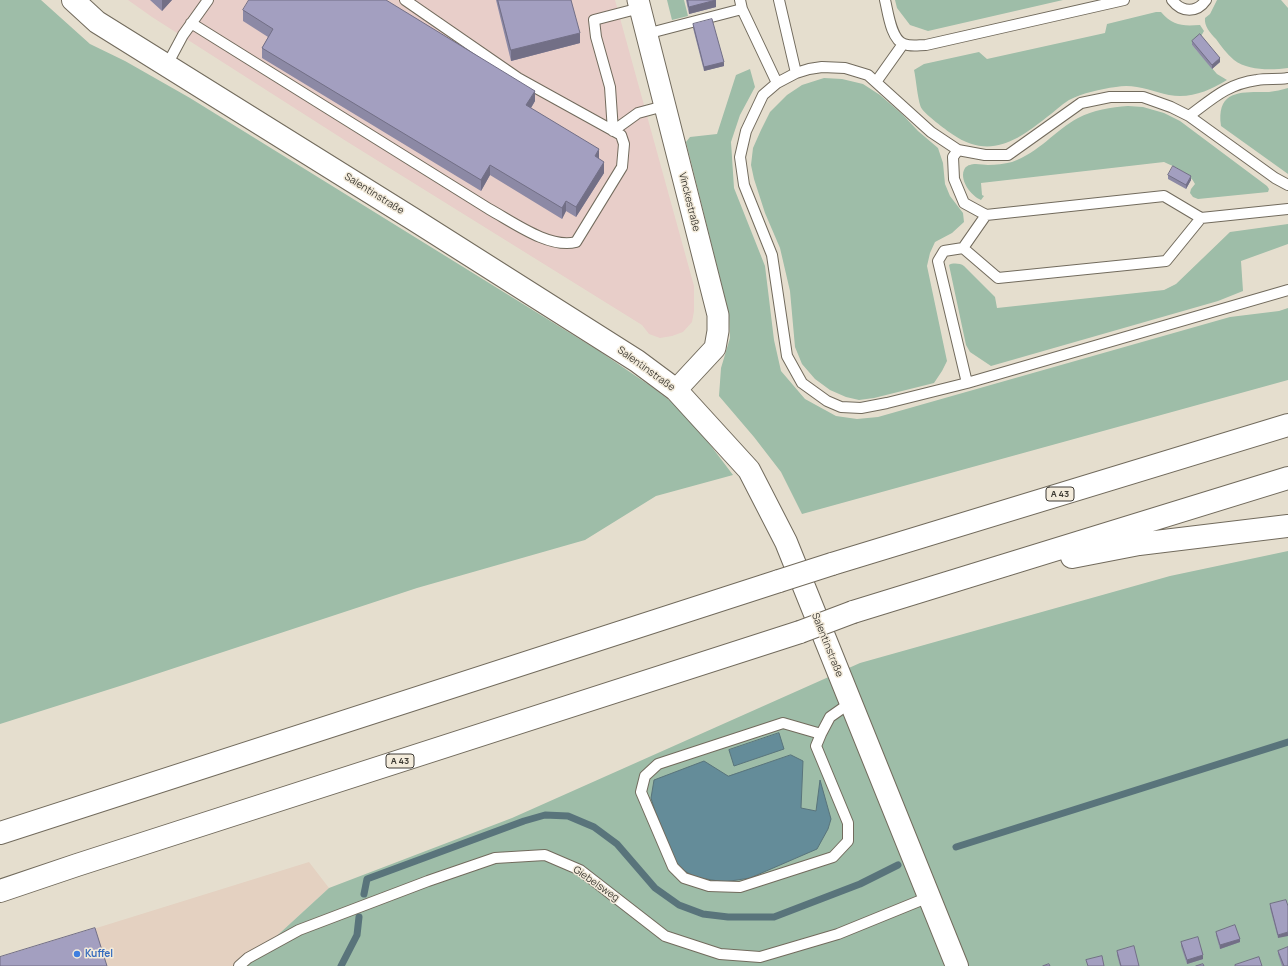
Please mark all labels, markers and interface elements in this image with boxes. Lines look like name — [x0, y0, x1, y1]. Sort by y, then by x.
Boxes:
street label: Salentinstraße — [342, 171, 406, 217]
street label: Vinckestraße — [676, 171, 702, 233]
street label: Salentinstraße — [615, 344, 677, 394]
road number: A 43 — [1046, 487, 1074, 501]
street label: Salentinstraße — [809, 611, 845, 679]
road number: A 43 — [386, 754, 414, 768]
street label: Giebelsweg — [571, 864, 621, 904]
place label: Kuffel — [85, 948, 113, 960]
marker: Kuffel — [72, 949, 82, 959]

